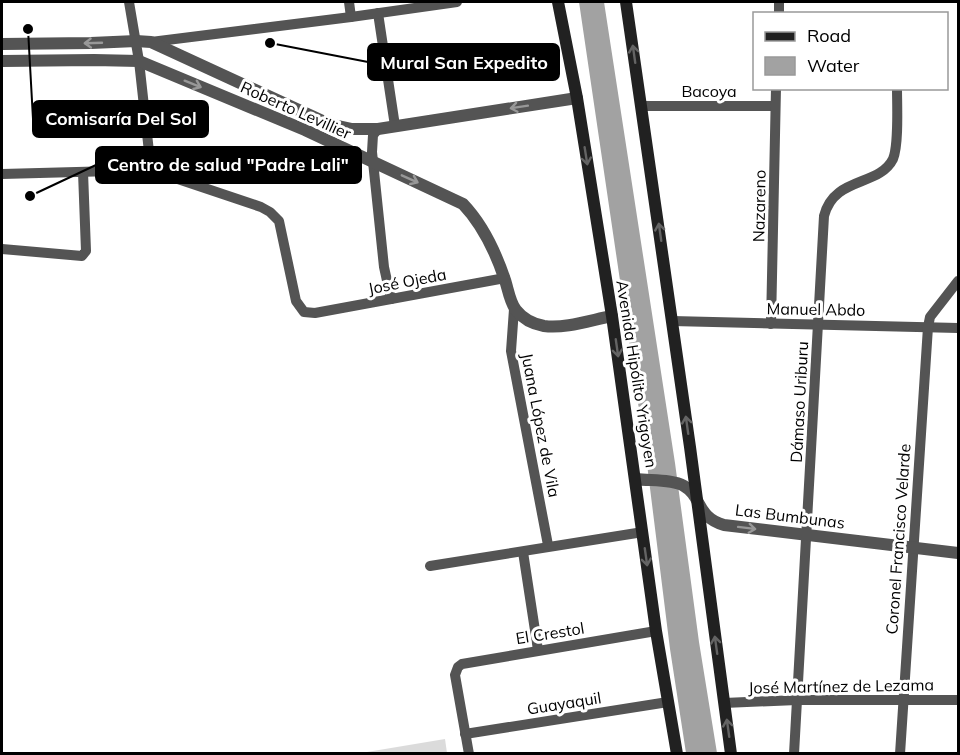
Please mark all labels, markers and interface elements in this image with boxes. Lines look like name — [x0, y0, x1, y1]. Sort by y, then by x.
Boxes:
legend — [753, 12, 948, 90]
text: Road — [807, 24, 851, 47]
one-way arrow — [83, 37, 103, 49]
callout: Mural San Expedito — [368, 44, 559, 80]
one-way arrow — [629, 45, 640, 64]
text: Mural San Expedito — [380, 51, 548, 74]
text: Water — [807, 54, 860, 77]
street label: Roberto Levillier — [238, 77, 355, 143]
one-way arrow — [183, 79, 202, 90]
street label: Bacoya — [681, 81, 737, 101]
callout: Comisaría Del Sol — [33, 101, 208, 137]
one-way arrow — [510, 101, 529, 112]
text: Comisaría Del Sol — [45, 107, 197, 130]
one-way arrow — [581, 145, 592, 165]
callout: Centro de salud "Padre Lali" — [96, 147, 361, 183]
text: Centro de salud "Padre Lali" — [107, 153, 349, 176]
street label: Nazareno — [748, 170, 770, 242]
one-way arrow — [400, 174, 418, 185]
one-way arrow — [654, 222, 665, 242]
street label: José Ojeda — [366, 264, 448, 298]
street label: Avenida Hipólito Yrigoyen — [612, 279, 662, 469]
street label: Manuel Abdo — [766, 298, 866, 320]
one-way arrow — [612, 338, 623, 357]
street label: Dámaso Uriburu — [786, 341, 812, 463]
street label: Juana López de Vila — [517, 351, 565, 499]
one-way arrow — [681, 416, 692, 435]
street label: Coronel Francisco Velarde — [881, 443, 915, 635]
street label: Las Bumbunas — [734, 499, 846, 533]
one-way arrow — [737, 522, 756, 533]
one-way arrow — [641, 547, 652, 567]
street label: El Crestol — [514, 618, 586, 648]
one-way arrow — [710, 636, 721, 655]
street label: José Martínez de Lezama — [748, 674, 934, 698]
street label: Guayaquil — [525, 687, 603, 719]
one-way arrow — [722, 719, 733, 739]

